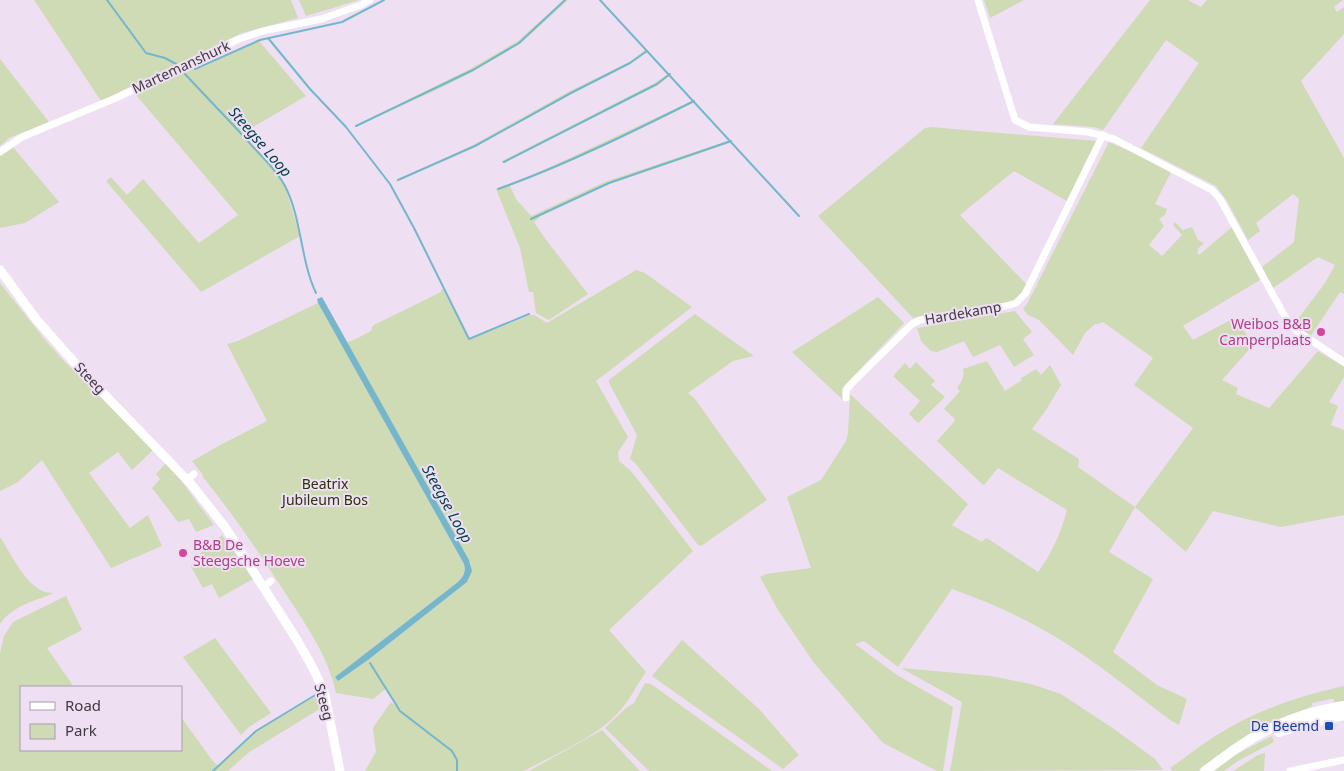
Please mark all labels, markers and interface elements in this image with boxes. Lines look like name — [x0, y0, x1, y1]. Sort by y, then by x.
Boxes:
street label: Martemanshurk — [129, 35, 233, 98]
water label: Steegse Loop — [225, 102, 297, 181]
street label: Hardekamp — [923, 296, 1003, 329]
place label: Weibos B&B Camperplaats — [1219, 314, 1311, 349]
marker: Weibos B&B Camperplaats — [1315, 326, 1327, 338]
street label: Steeg — [71, 358, 110, 398]
water label: Steegse Loop — [418, 461, 478, 546]
park label: Beatrix Jubileum Bos — [280, 474, 368, 509]
place label: B&B De Steegsche Hoeve — [193, 535, 305, 570]
marker: B&B De Steegsche Hoeve — [177, 547, 189, 559]
street label: Steeg — [310, 681, 338, 722]
legend — [20, 686, 182, 751]
text: Road — [65, 695, 101, 715]
place label: De Beemd — [1251, 716, 1319, 735]
text: Park — [65, 720, 97, 740]
marker: De Beemd — [1323, 720, 1335, 732]

